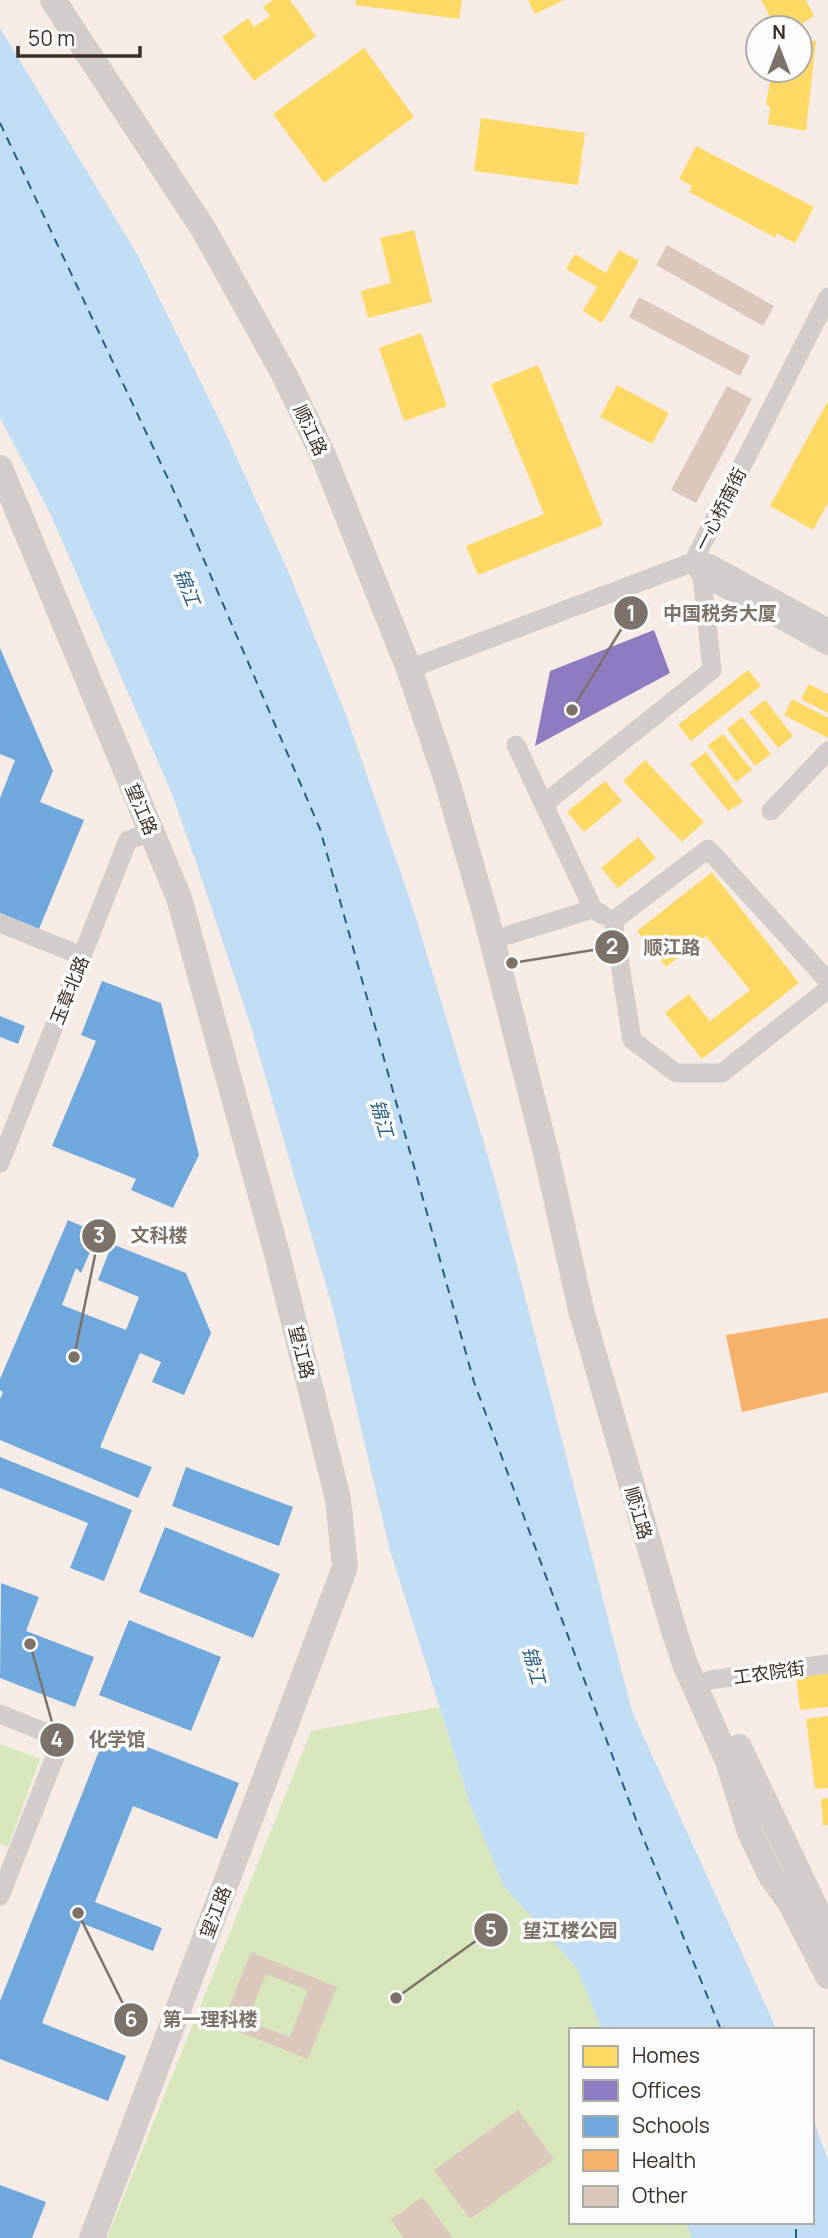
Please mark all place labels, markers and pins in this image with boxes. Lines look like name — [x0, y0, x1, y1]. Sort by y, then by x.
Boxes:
callout: 中国税务大厦 — [614, 593, 791, 633]
callout: 顺江路 — [594, 927, 714, 967]
callout: 文科楼 — [81, 1216, 201, 1256]
callout: 化学馆 — [40, 1720, 160, 1760]
callout: 望江楼公园 — [474, 1910, 632, 1950]
callout: 第一理科楼 — [113, 2000, 271, 2040]

